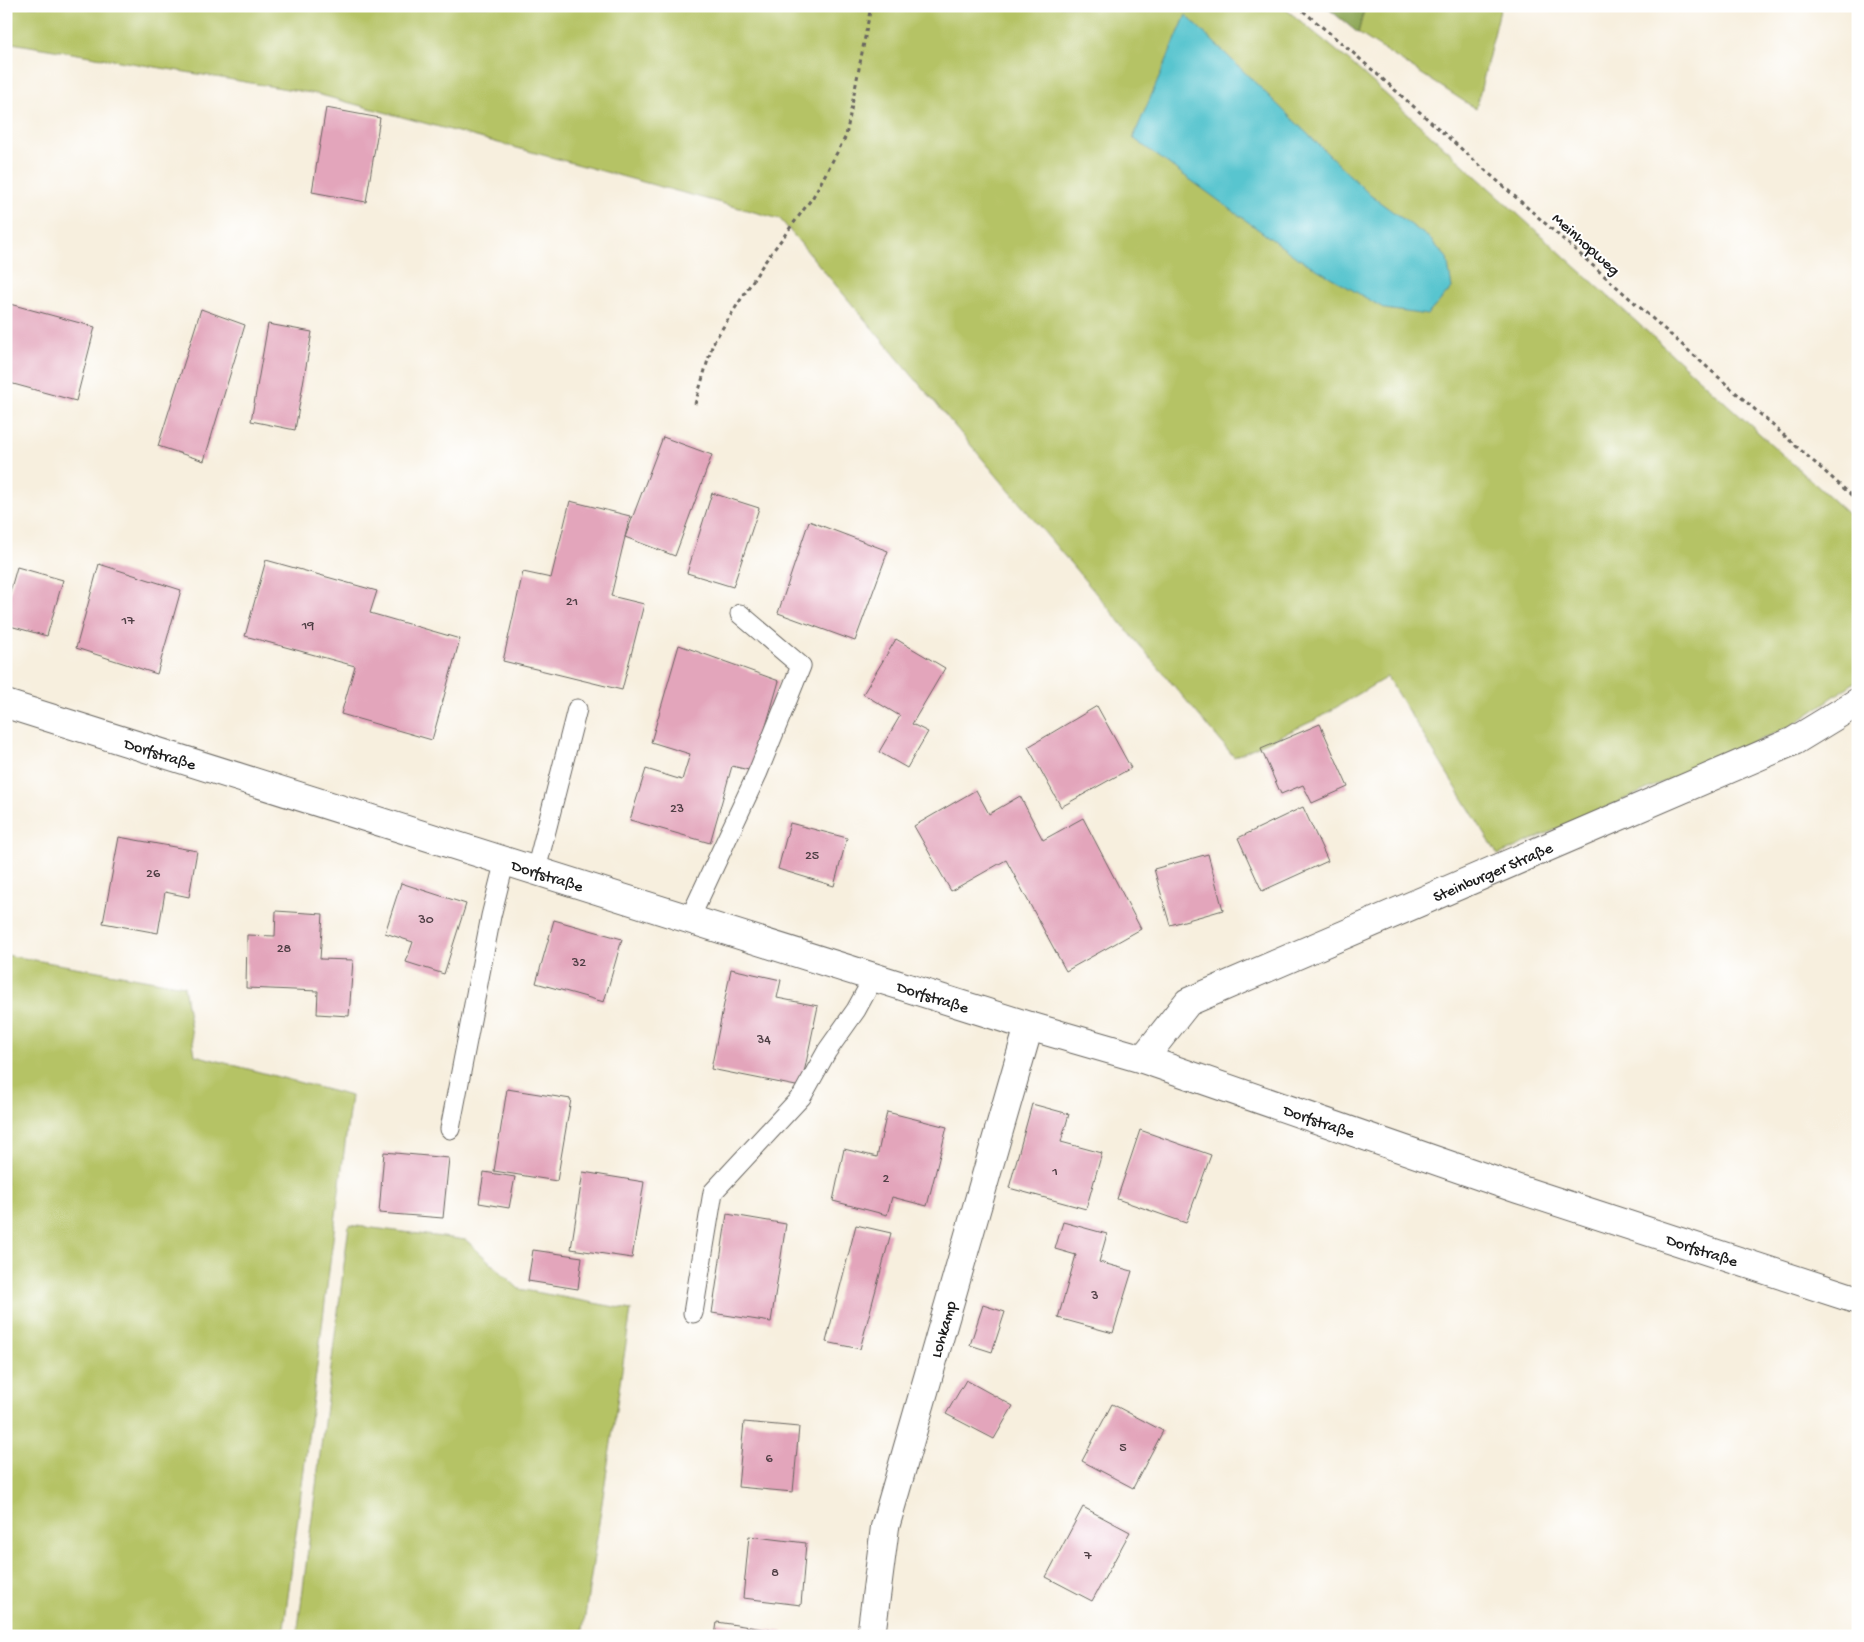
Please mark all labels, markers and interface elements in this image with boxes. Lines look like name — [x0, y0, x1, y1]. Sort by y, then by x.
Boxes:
street label: Meinhopweg — [1547, 210, 1623, 281]
house number: 21 — [566, 594, 578, 611]
house number: 17 — [121, 613, 135, 630]
house number: 19 — [301, 618, 314, 635]
street label: Dorfstraße — [120, 735, 198, 776]
house number: 23 — [670, 801, 684, 818]
street label: Steinburger Straße — [1431, 840, 1557, 908]
house number: 25 — [805, 848, 819, 865]
street label: Dorfstraße — [507, 857, 586, 898]
house number: 26 — [146, 866, 161, 883]
house number: 30 — [417, 912, 434, 929]
house number: 28 — [277, 941, 292, 958]
house number: 32 — [571, 955, 586, 972]
street label: Dorfstraße — [893, 979, 971, 1020]
house number: 34 — [756, 1032, 771, 1049]
street label: Dorfstraße — [1279, 1102, 1357, 1145]
house number: 1 — [1051, 1164, 1058, 1181]
house number: 2 — [883, 1171, 890, 1188]
street label: Dorfstraße — [1662, 1232, 1740, 1273]
house number: 3 — [1090, 1288, 1099, 1305]
street label: Lohkamp — [928, 1299, 962, 1360]
house number: 5 — [1119, 1440, 1127, 1457]
house number: 6 — [765, 1451, 773, 1468]
house number: 7 — [1083, 1548, 1092, 1565]
house number: 8 — [771, 1565, 779, 1582]

